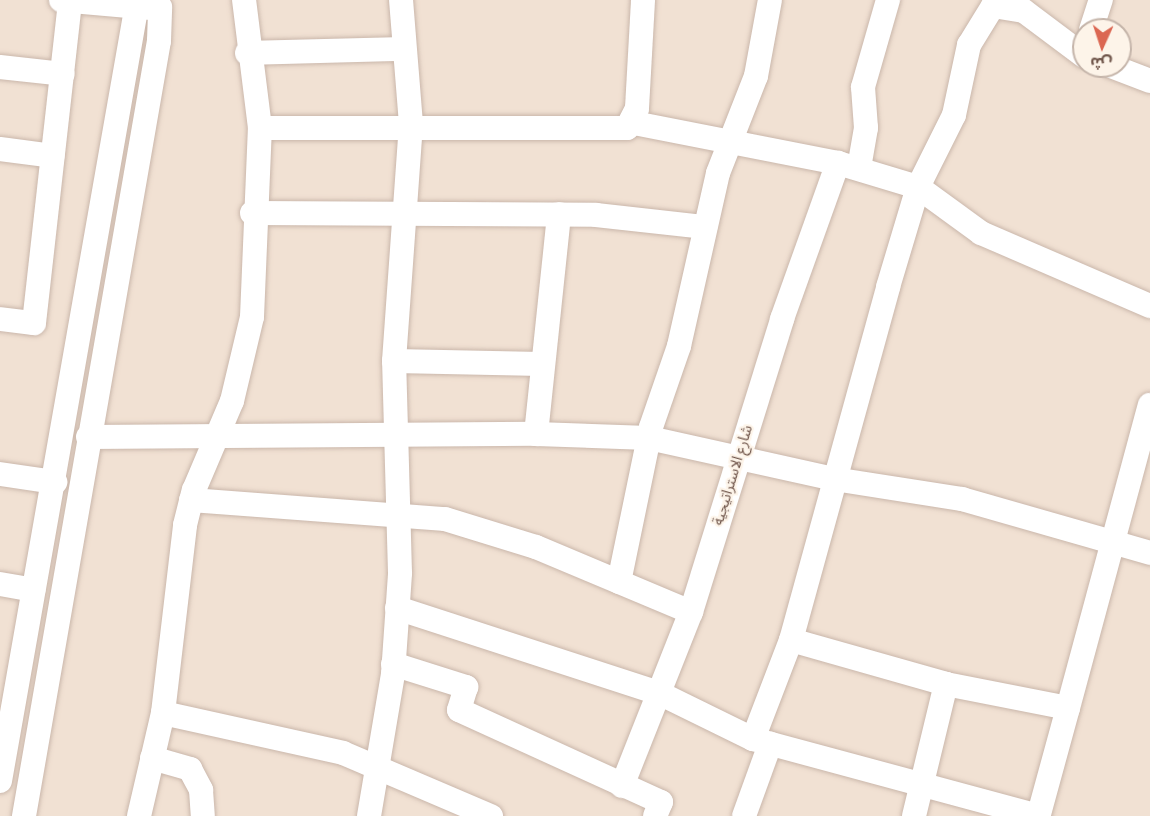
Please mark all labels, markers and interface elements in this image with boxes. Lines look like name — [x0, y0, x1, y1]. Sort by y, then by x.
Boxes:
north arrow — [1072, 18, 1132, 78]
text: ش — [1090, 53, 1113, 75]
street label: شارع الاستراتيجية — [708, 423, 756, 527]

